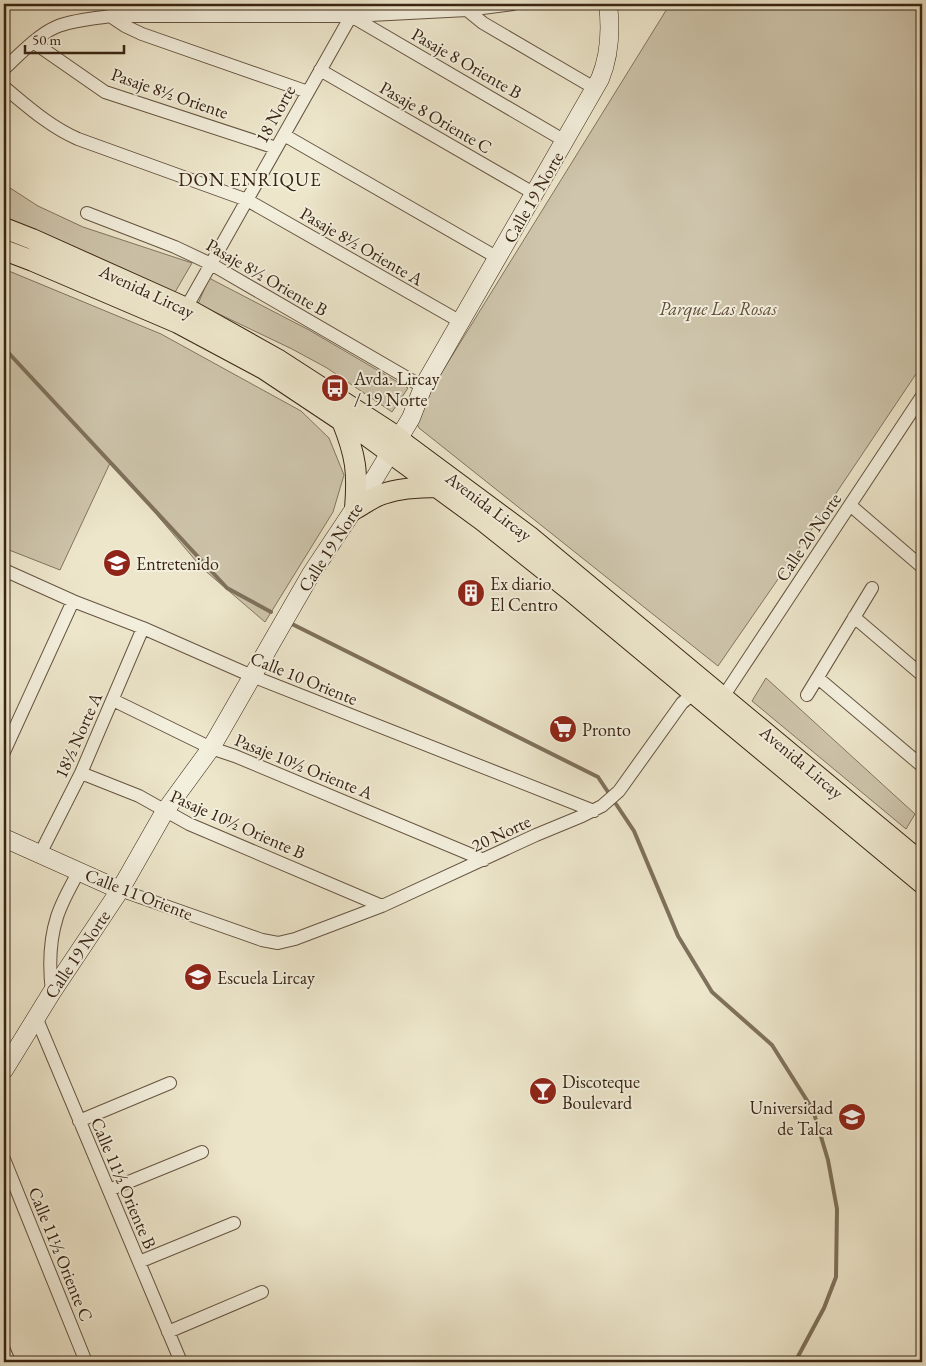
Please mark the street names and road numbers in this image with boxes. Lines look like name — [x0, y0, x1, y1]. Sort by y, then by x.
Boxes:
street label: Pasaje 8 Oriente B — [408, 22, 526, 104]
street label: Pasaje 8½ Oriente — [108, 62, 232, 124]
street label: Pasaje 8 Oriente C — [376, 76, 496, 158]
street label: 18 Norte — [250, 81, 300, 147]
street label: Calle 19 Norte — [498, 147, 568, 247]
street label: Pasaje 8½ Oriente A — [296, 201, 428, 291]
street label: Pasaje 8½ Oriente B — [202, 233, 332, 321]
street label: Avenida Lircay — [95, 259, 198, 323]
street label: Avenida Lircay — [440, 465, 537, 546]
street label: Calle 20 Norte — [770, 488, 846, 586]
street label: Calle 19 Norte — [293, 498, 367, 596]
street label: Calle 10 Oriente — [247, 646, 361, 710]
street label: 18½ Norte A — [49, 688, 107, 782]
street label: Avenida Lircay — [755, 720, 849, 804]
street label: Pasaje 10½ Oriente A — [232, 728, 377, 804]
street label: Pasaje 10½ Oriente B — [167, 784, 309, 864]
street label: 20 Norte — [468, 809, 534, 857]
street label: Calle 11 Oriente — [82, 863, 196, 925]
street label: Calle 19 Norte — [39, 905, 115, 1003]
street label: Calle 11½ Oriente B — [86, 1114, 162, 1252]
street label: Calle 11½ Oriente C — [24, 1184, 98, 1324]

